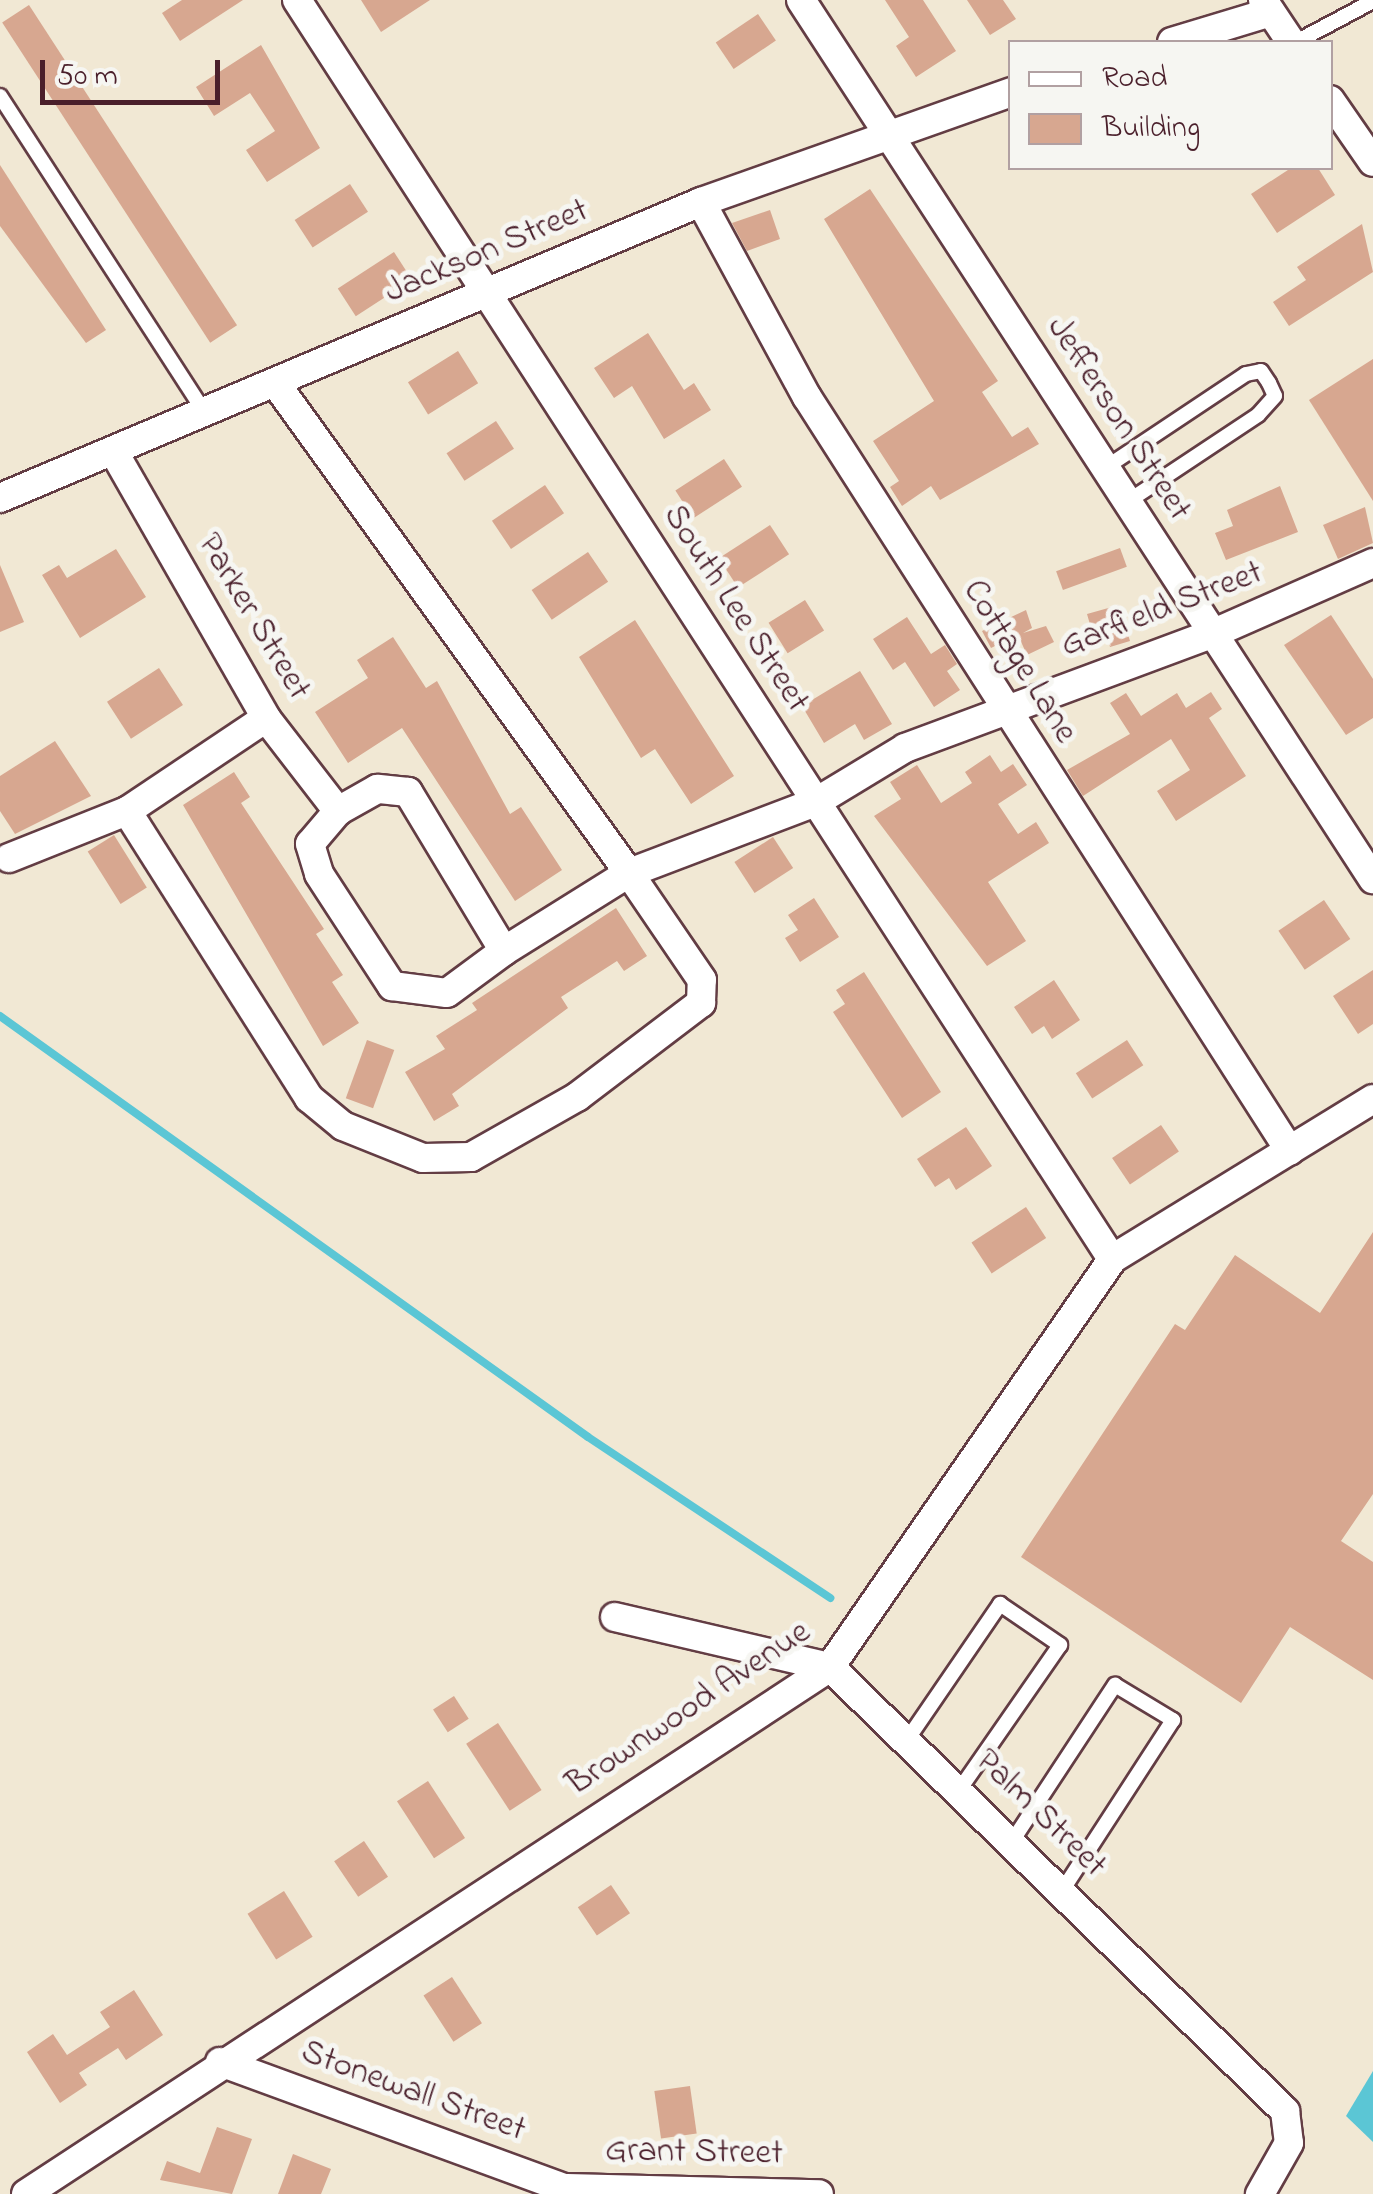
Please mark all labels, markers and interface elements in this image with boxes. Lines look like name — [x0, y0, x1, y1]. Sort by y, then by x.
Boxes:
scale bar — [45, 40, 225, 102]
legend — [1008, 40, 1333, 170]
text: 50 m — [57, 55, 118, 99]
text: Road — [1102, 57, 1167, 101]
text: Building — [1102, 107, 1200, 151]
street label: Jackson Street — [379, 190, 595, 314]
street label: Jefferson Street — [1036, 309, 1200, 529]
street label: South Lee Street — [652, 497, 818, 721]
street label: Parker Street — [187, 526, 319, 708]
street label: Garfield Street — [1055, 552, 1269, 668]
street label: Cottage Lane — [952, 573, 1086, 751]
street label: Brownwood Avenue — [559, 1612, 819, 1806]
street label: Palm Street — [965, 1741, 1115, 1887]
street label: Stonewall Street — [295, 2032, 531, 2152]
street label: Grant Street — [605, 2130, 783, 2176]

